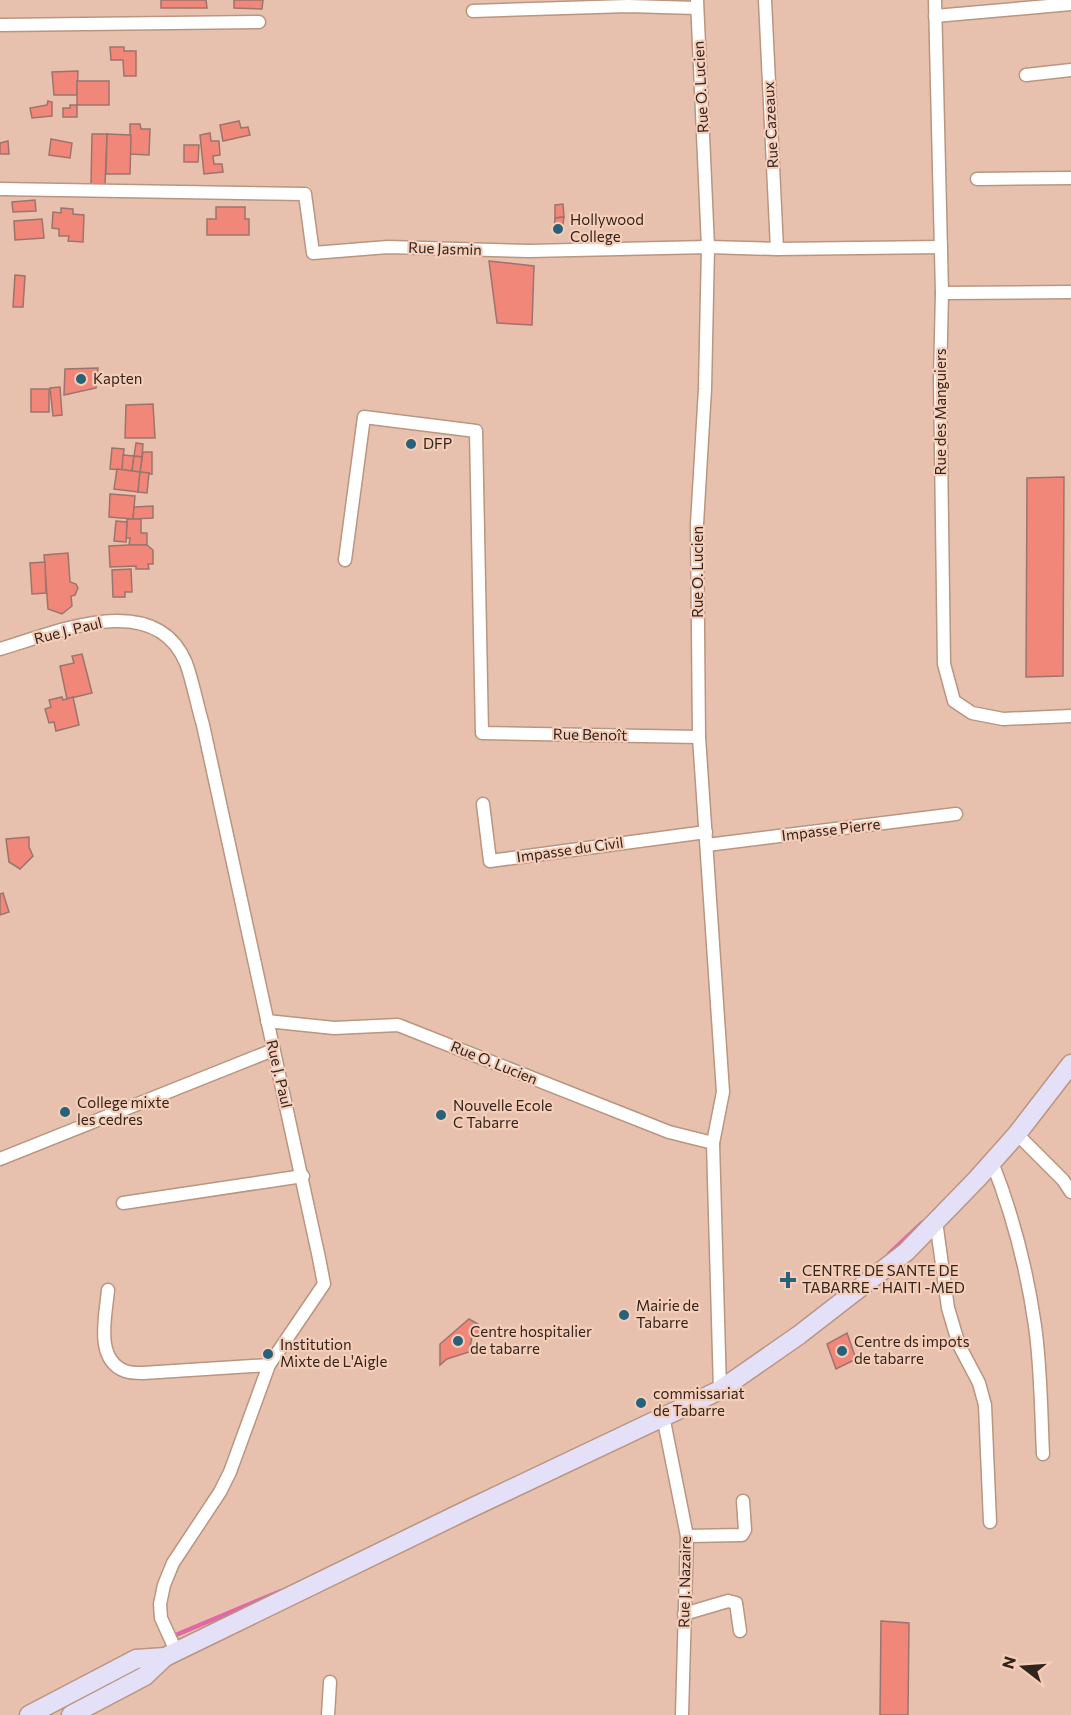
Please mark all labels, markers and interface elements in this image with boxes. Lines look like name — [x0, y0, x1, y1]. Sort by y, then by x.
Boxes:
street label: Rue O. Lucien — [689, 41, 711, 134]
street label: Rue Cazeaux — [759, 81, 781, 169]
place label: Hollywood College — [570, 210, 644, 245]
marker: Hollywood College — [551, 222, 565, 236]
street label: Rue Jasmin — [408, 238, 482, 258]
street label: Rue des Manguiers — [931, 348, 949, 475]
place label: Kapten — [93, 369, 142, 387]
marker: Kapten — [74, 372, 88, 386]
place label: DFP — [423, 434, 452, 452]
marker: DFP — [404, 437, 418, 451]
street label: Rue O. Lucien — [688, 526, 706, 618]
street label: Rue J. Paul — [32, 613, 104, 647]
street label: Rue Benoît — [553, 724, 627, 744]
street label: Impasse Pierre — [781, 814, 881, 844]
street label: Impasse du Civil — [515, 833, 625, 865]
street label: Rue O. Lucien — [448, 1036, 540, 1088]
street label: Rue J. Paul — [263, 1038, 297, 1110]
place label: College mixte les cedres — [77, 1093, 169, 1128]
place label: Nouvelle Ecole C Tabarre — [453, 1096, 552, 1131]
marker: College mixte les cedres — [58, 1105, 72, 1119]
marker: Nouvelle Ecole C Tabarre — [434, 1108, 448, 1122]
place label: CENTRE DE SANTE DE TABARRE - HAITI -MED — [802, 1261, 965, 1296]
marker: CENTRE DE SANTE DE TABARRE - HAITI -MED — [779, 1271, 797, 1289]
place label: Mairie de Tabarre — [636, 1296, 699, 1331]
marker: Mairie de Tabarre — [617, 1308, 631, 1322]
place label: Centre hospitalier de tabarre — [470, 1322, 592, 1357]
place label: Centre ds impots de tabarre — [854, 1332, 970, 1367]
marker: Centre hospitalier de tabarre — [451, 1334, 465, 1348]
place label: Institution Mixte de L'Aigle — [280, 1335, 387, 1370]
marker: Centre ds impots de tabarre — [835, 1344, 849, 1358]
marker: Institution Mixte de L'Aigle — [261, 1347, 275, 1361]
place label: commissariat de Tabarre — [653, 1384, 745, 1419]
marker: commissariat de Tabarre — [634, 1396, 648, 1410]
street label: Rue J. Nazaire — [674, 1536, 694, 1628]
north arrow — [993, 1637, 1053, 1697]
text: N — [997, 1654, 1019, 1671]

